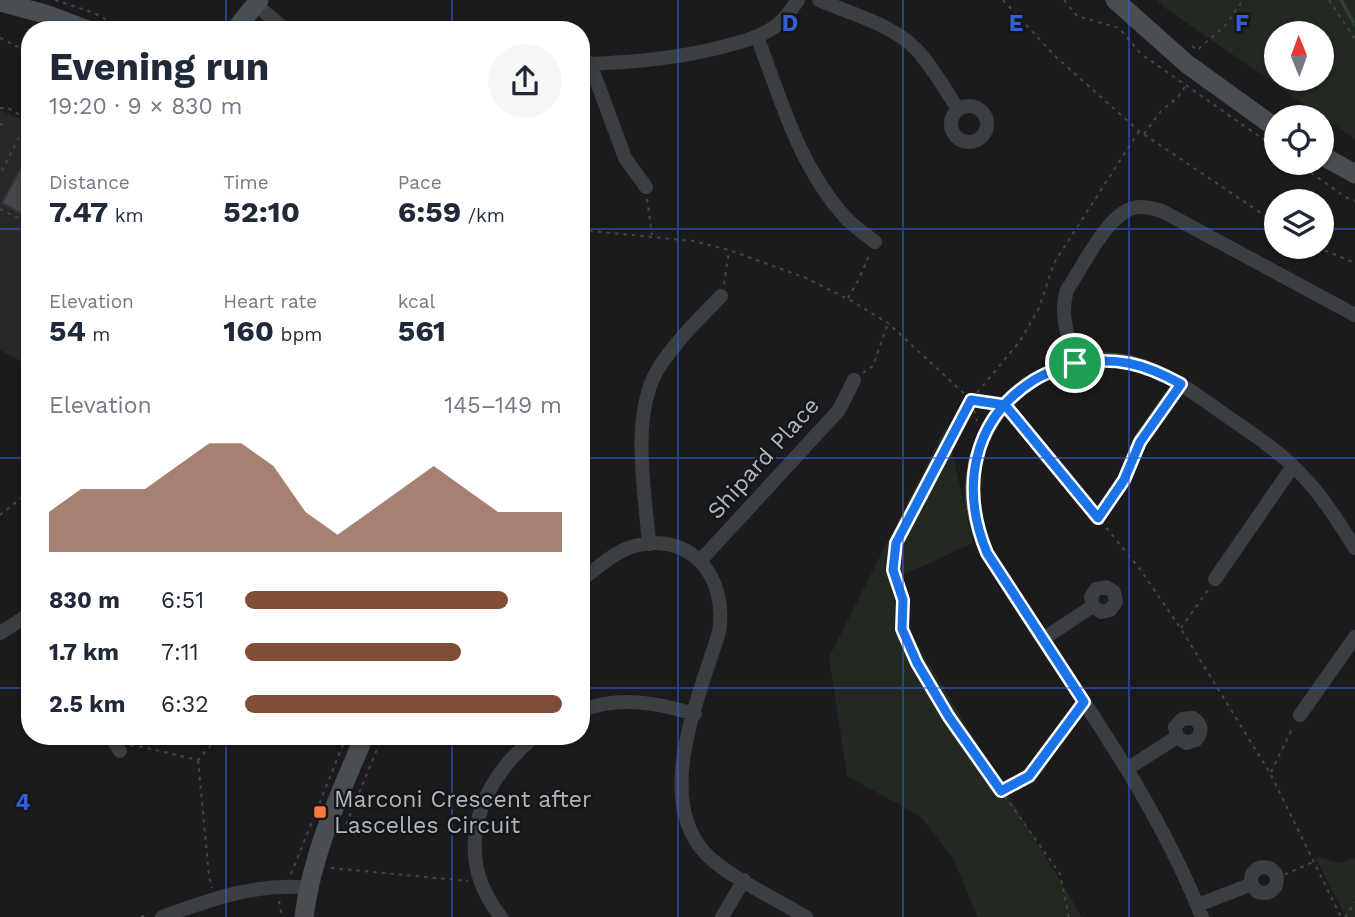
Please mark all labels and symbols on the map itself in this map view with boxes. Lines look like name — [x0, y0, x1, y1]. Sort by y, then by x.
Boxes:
text: D — [782, 10, 798, 37]
text: E — [1009, 10, 1023, 37]
text: F — [1235, 10, 1249, 37]
north arrow — [1264, 21, 1334, 91]
pin — [1045, 333, 1105, 393]
street label: Shipard Place — [702, 392, 825, 525]
place label: Marconi Crescent after Lascelles Circuit — [334, 786, 591, 839]
text: 4 — [16, 789, 31, 816]
marker: Marconi Crescent after Lascelles Circuit — [312, 804, 328, 820]

